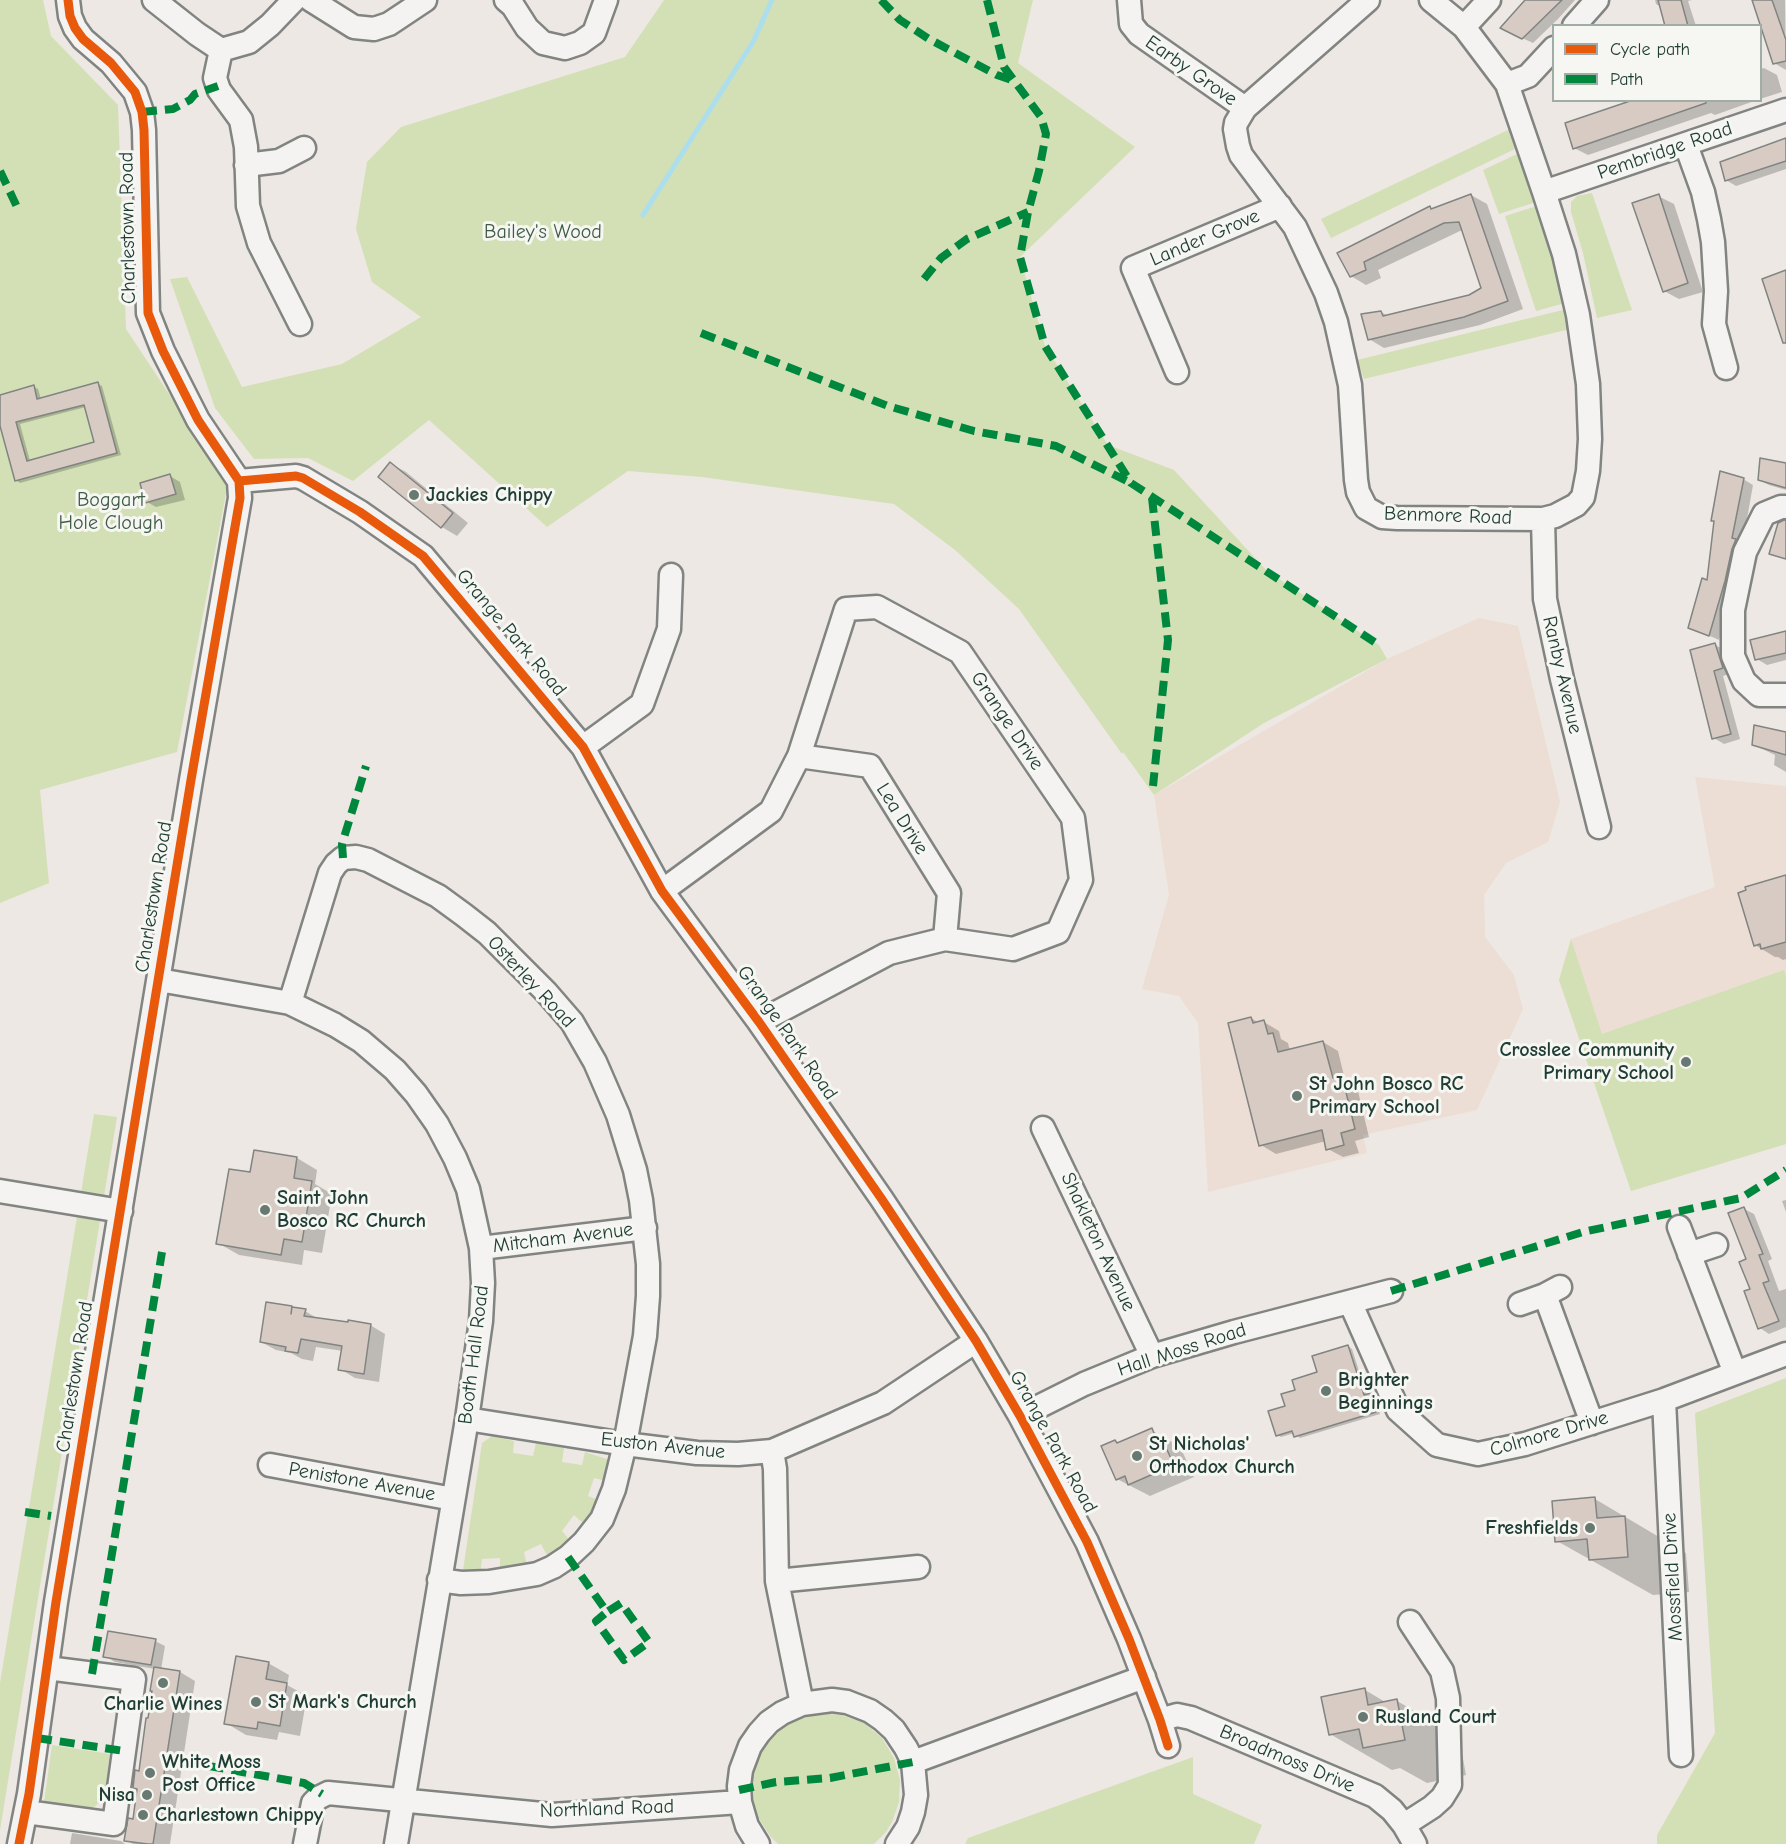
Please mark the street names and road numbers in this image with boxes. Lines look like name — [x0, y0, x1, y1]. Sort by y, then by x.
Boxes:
street label: Earby Grove — [1140, 31, 1242, 111]
street label: Pembridge Road — [1594, 117, 1736, 185]
street label: Charlestown Road — [115, 152, 141, 304]
street label: Lander Grove — [1147, 204, 1263, 272]
street label: Benmore Road — [1384, 502, 1512, 530]
street label: Grange Park Road — [451, 564, 571, 702]
street label: Ranby Avenue — [1537, 614, 1587, 736]
street label: Grange Drive — [965, 667, 1049, 775]
street label: Lea Drive — [871, 779, 933, 859]
street label: Charlestown Road — [130, 820, 178, 974]
street label: Osterley Road — [482, 931, 580, 1033]
street label: Grange Park Road — [732, 961, 842, 1105]
street label: Shakleton Avenue — [1055, 1169, 1141, 1315]
street label: Mitcham Avenue — [491, 1217, 635, 1259]
street label: Booth Hall Road — [454, 1284, 494, 1426]
street label: Charlestown Road — [51, 1300, 99, 1454]
street label: Hall Moss Road — [1115, 1318, 1249, 1382]
street label: Grange Park Road — [1004, 1367, 1102, 1517]
street label: Colmore Drive — [1487, 1406, 1611, 1462]
street label: Euston Avenue — [600, 1428, 726, 1464]
street label: Penistone Avenue — [287, 1457, 437, 1507]
street label: Mossfield Drive — [1658, 1512, 1688, 1642]
street label: Broadmoss Drive — [1216, 1720, 1358, 1798]
street label: Northland Road — [539, 1795, 675, 1823]

